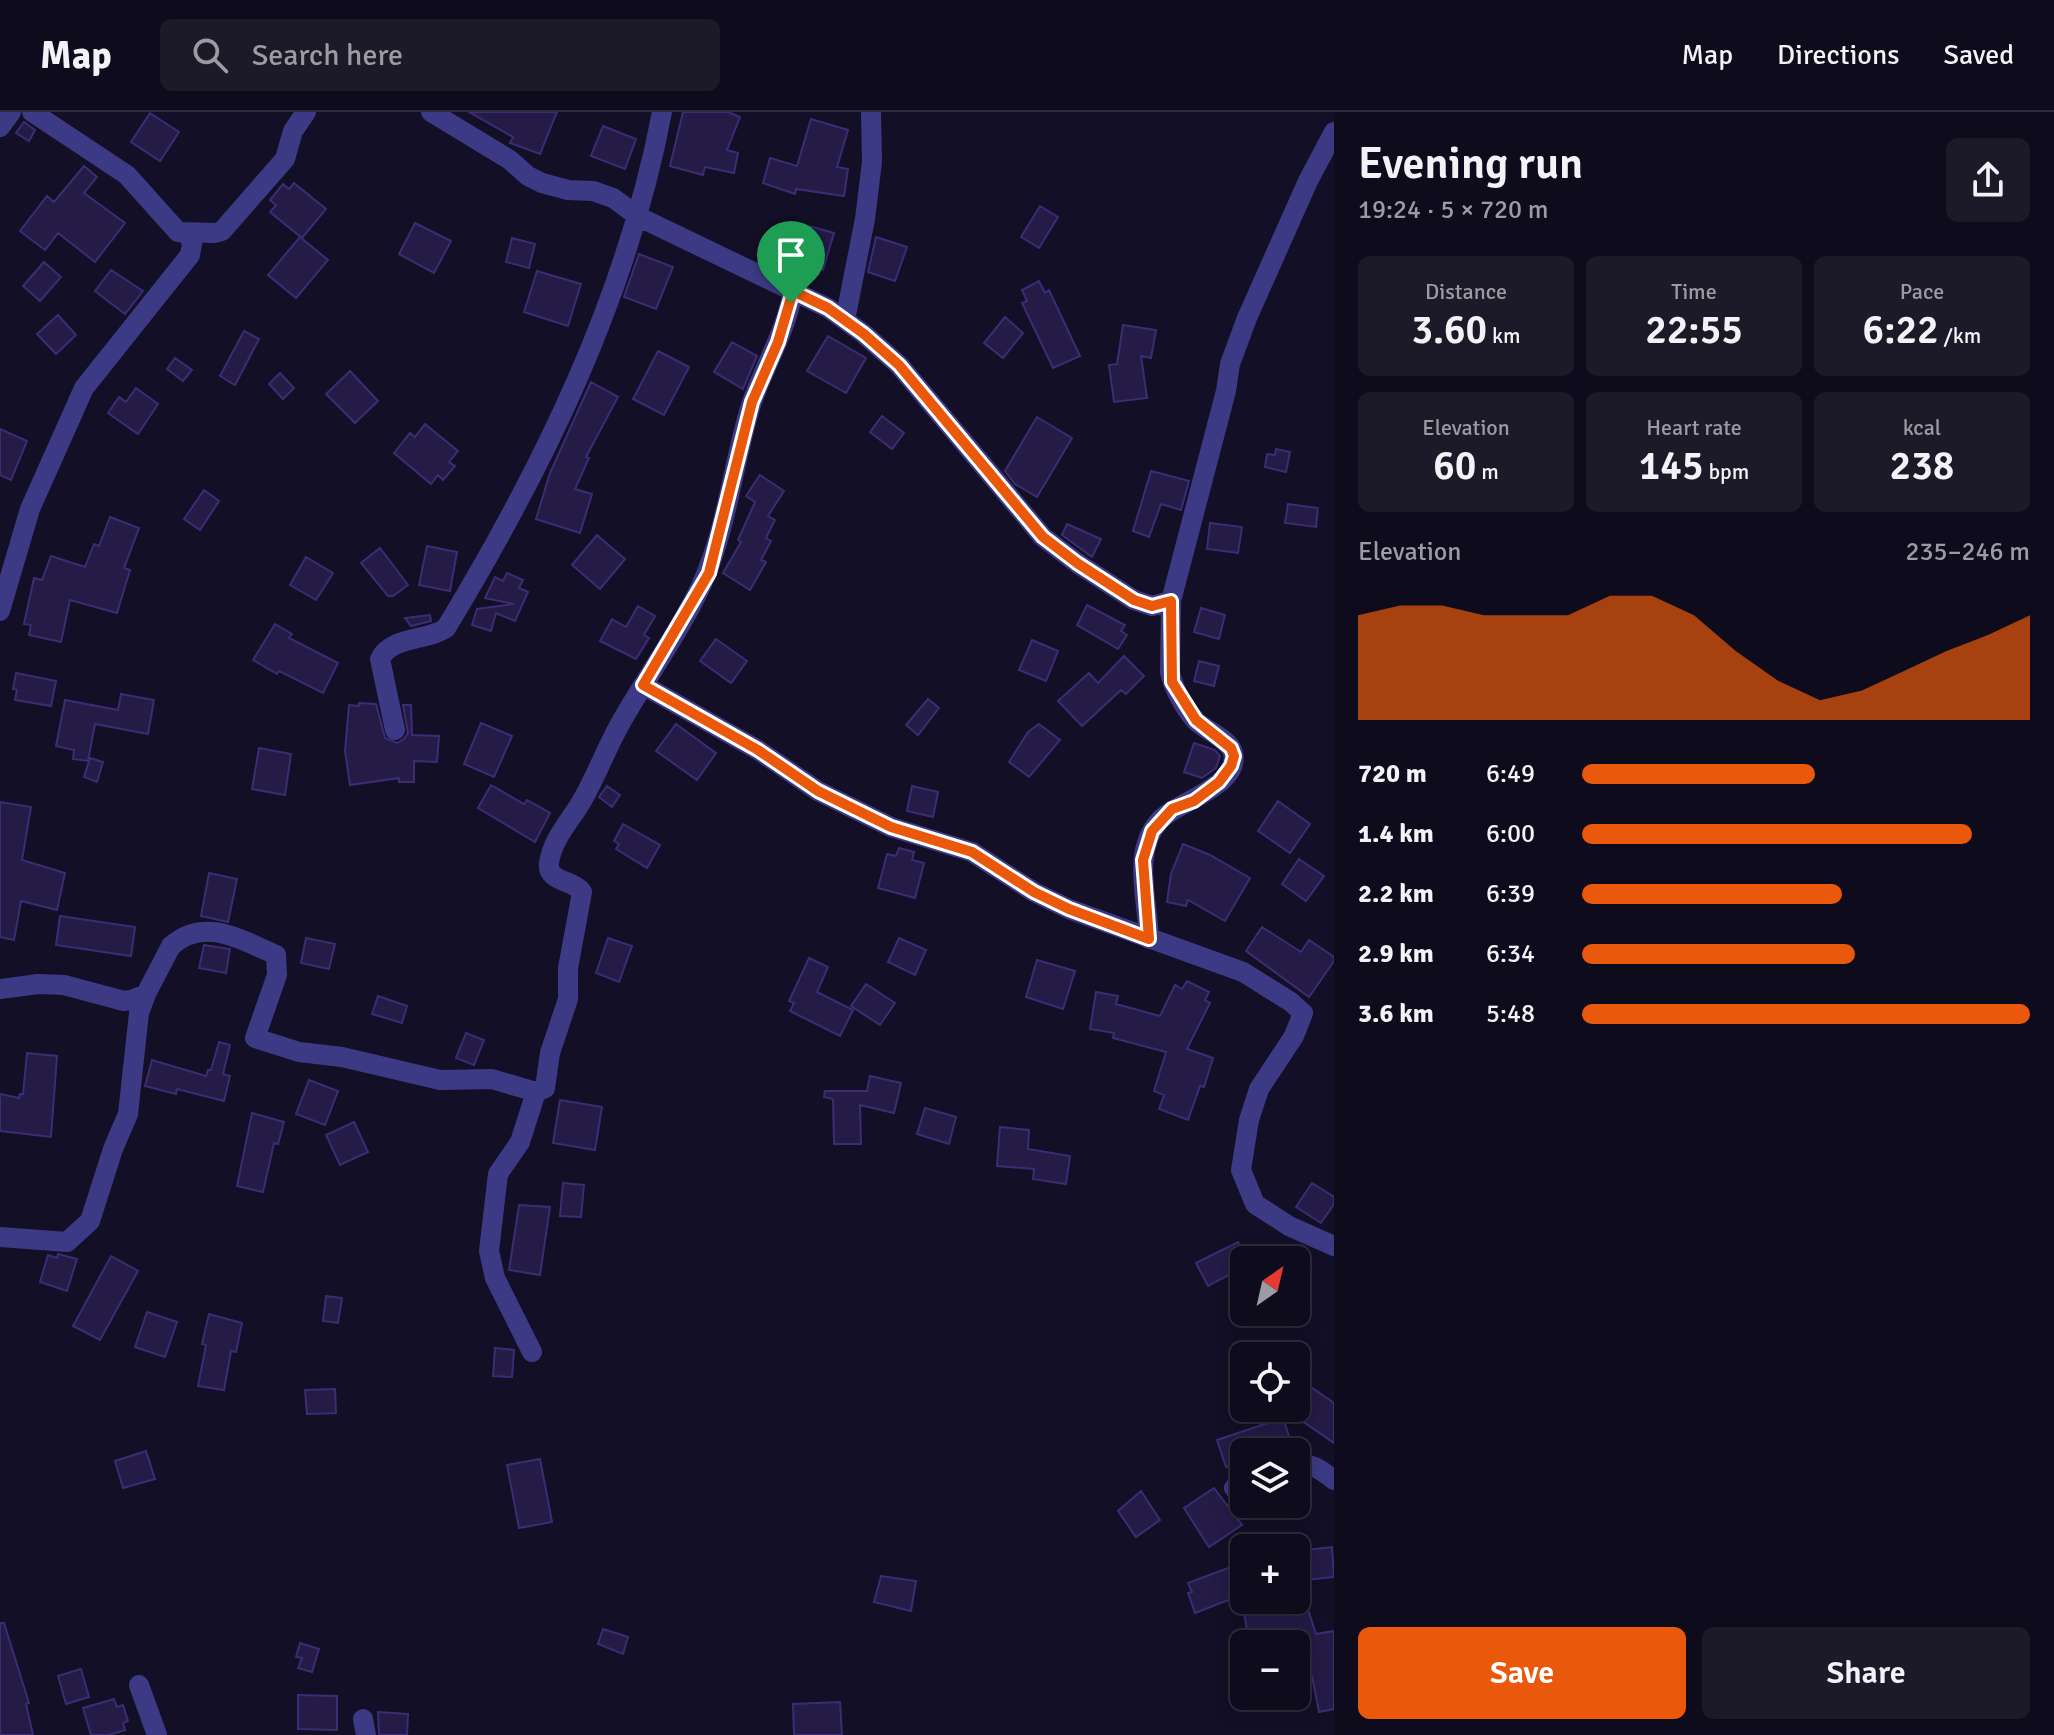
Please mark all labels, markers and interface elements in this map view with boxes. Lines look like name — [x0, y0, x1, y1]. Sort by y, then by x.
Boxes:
search box — [160, 19, 720, 91]
text: Map — [40, 32, 112, 79]
icon: search — [188, 33, 232, 77]
text: Search here — [252, 37, 403, 74]
text: Map — [1681, 38, 1733, 72]
text: Directions — [1777, 38, 1899, 72]
text: Saved — [1943, 38, 2014, 72]
text: Evening run — [1358, 137, 1583, 191]
button: share — [1946, 138, 2030, 222]
text: 19:24 · 5 × 720 m — [1358, 194, 1549, 226]
pin — [757, 221, 825, 303]
icon: arrive — [769, 233, 813, 277]
text: Distance — [1425, 278, 1507, 305]
text: Time — [1671, 278, 1717, 305]
text: Pace — [1900, 278, 1944, 305]
text: 3.60 — [1411, 305, 1487, 355]
text: 22:55 — [1645, 305, 1743, 355]
text: 6:22 — [1863, 305, 1939, 355]
text: km — [1487, 322, 1521, 349]
text: /km — [1939, 322, 1981, 349]
text: Elevation — [1422, 414, 1510, 441]
text: Heart rate — [1646, 414, 1742, 441]
text: kcal — [1903, 414, 1941, 441]
text: 60 — [1433, 441, 1476, 491]
text: 145 — [1639, 441, 1704, 491]
text: 238 — [1890, 441, 1954, 491]
text: m — [1476, 458, 1499, 485]
text: bpm — [1704, 458, 1749, 485]
text: Elevation — [1358, 536, 1462, 568]
text: 235–246 m — [1906, 536, 2030, 568]
text: 720 m — [1358, 758, 1427, 790]
text: 6:49 — [1486, 758, 1535, 790]
text: 1.4 km — [1358, 818, 1434, 850]
text: 6:00 — [1486, 818, 1535, 850]
text: 2.2 km — [1358, 878, 1434, 910]
text: 6:39 — [1486, 878, 1535, 910]
text: 2.9 km — [1358, 938, 1434, 970]
text: 6:34 — [1486, 938, 1535, 970]
text: 3.6 km — [1358, 998, 1434, 1030]
text: 5:48 — [1486, 998, 1535, 1030]
north arrow — [1230, 1246, 1310, 1326]
map controls — [1230, 1246, 1310, 1710]
button: locate — [1230, 1342, 1310, 1422]
button: layers — [1230, 1438, 1310, 1518]
button: + — [1230, 1534, 1310, 1614]
button: Save — [1358, 1627, 1686, 1719]
button: Share — [1702, 1627, 2030, 1719]
button: − — [1230, 1630, 1310, 1710]

